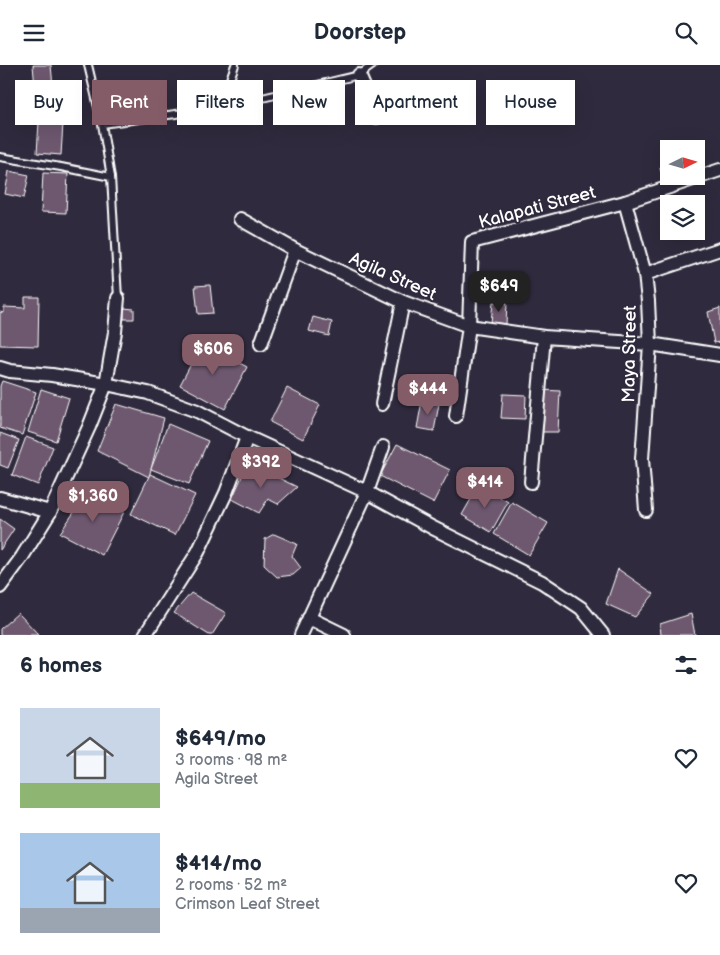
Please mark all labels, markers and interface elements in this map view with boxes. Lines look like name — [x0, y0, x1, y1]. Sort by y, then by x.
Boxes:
icon: menu — [20, 19, 48, 47]
text: Doorstep — [314, 19, 406, 46]
icon: search — [672, 19, 700, 47]
chip: Buy — [15, 80, 82, 125]
chip: Rent — [92, 80, 167, 125]
chip: Filters — [177, 80, 263, 125]
chip: New — [273, 80, 345, 125]
chip: Apartment — [355, 80, 476, 125]
chip: House — [486, 80, 575, 125]
north arrow — [660, 140, 705, 185]
map controls — [660, 140, 705, 240]
street label: Kalapati Street — [476, 182, 598, 233]
button: layers — [660, 195, 705, 240]
street label: Agila Street — [346, 248, 440, 305]
pin: $649 — [469, 271, 529, 313]
text: $649 — [479, 277, 519, 296]
street label: Maya Street — [618, 305, 641, 403]
pin: $606 — [183, 333, 243, 376]
text: $606 — [193, 340, 233, 359]
pin: $444 — [398, 373, 458, 416]
text: $444 — [409, 380, 447, 399]
pin: $392 — [231, 447, 291, 489]
text: $392 — [242, 453, 280, 472]
pin: $414 — [455, 467, 515, 509]
text: $414 — [467, 473, 503, 492]
pin: $1,360 — [52, 481, 134, 523]
text: $1,360 — [68, 487, 118, 506]
icon: filters — [672, 651, 700, 679]
text: 6 homes — [20, 653, 102, 678]
text: $649/mo — [175, 726, 266, 751]
icon: home — [60, 728, 120, 788]
icon: heart — [672, 744, 700, 772]
text: 3 rooms · 98 m² — [175, 751, 287, 770]
text: Agila Street — [175, 770, 258, 789]
text: $414/mo — [175, 851, 262, 876]
icon: home — [60, 853, 120, 913]
icon: heart — [672, 869, 700, 897]
text: 2 rooms · 52 m² — [175, 876, 287, 895]
text: Crimson Leaf Street — [175, 895, 320, 914]

